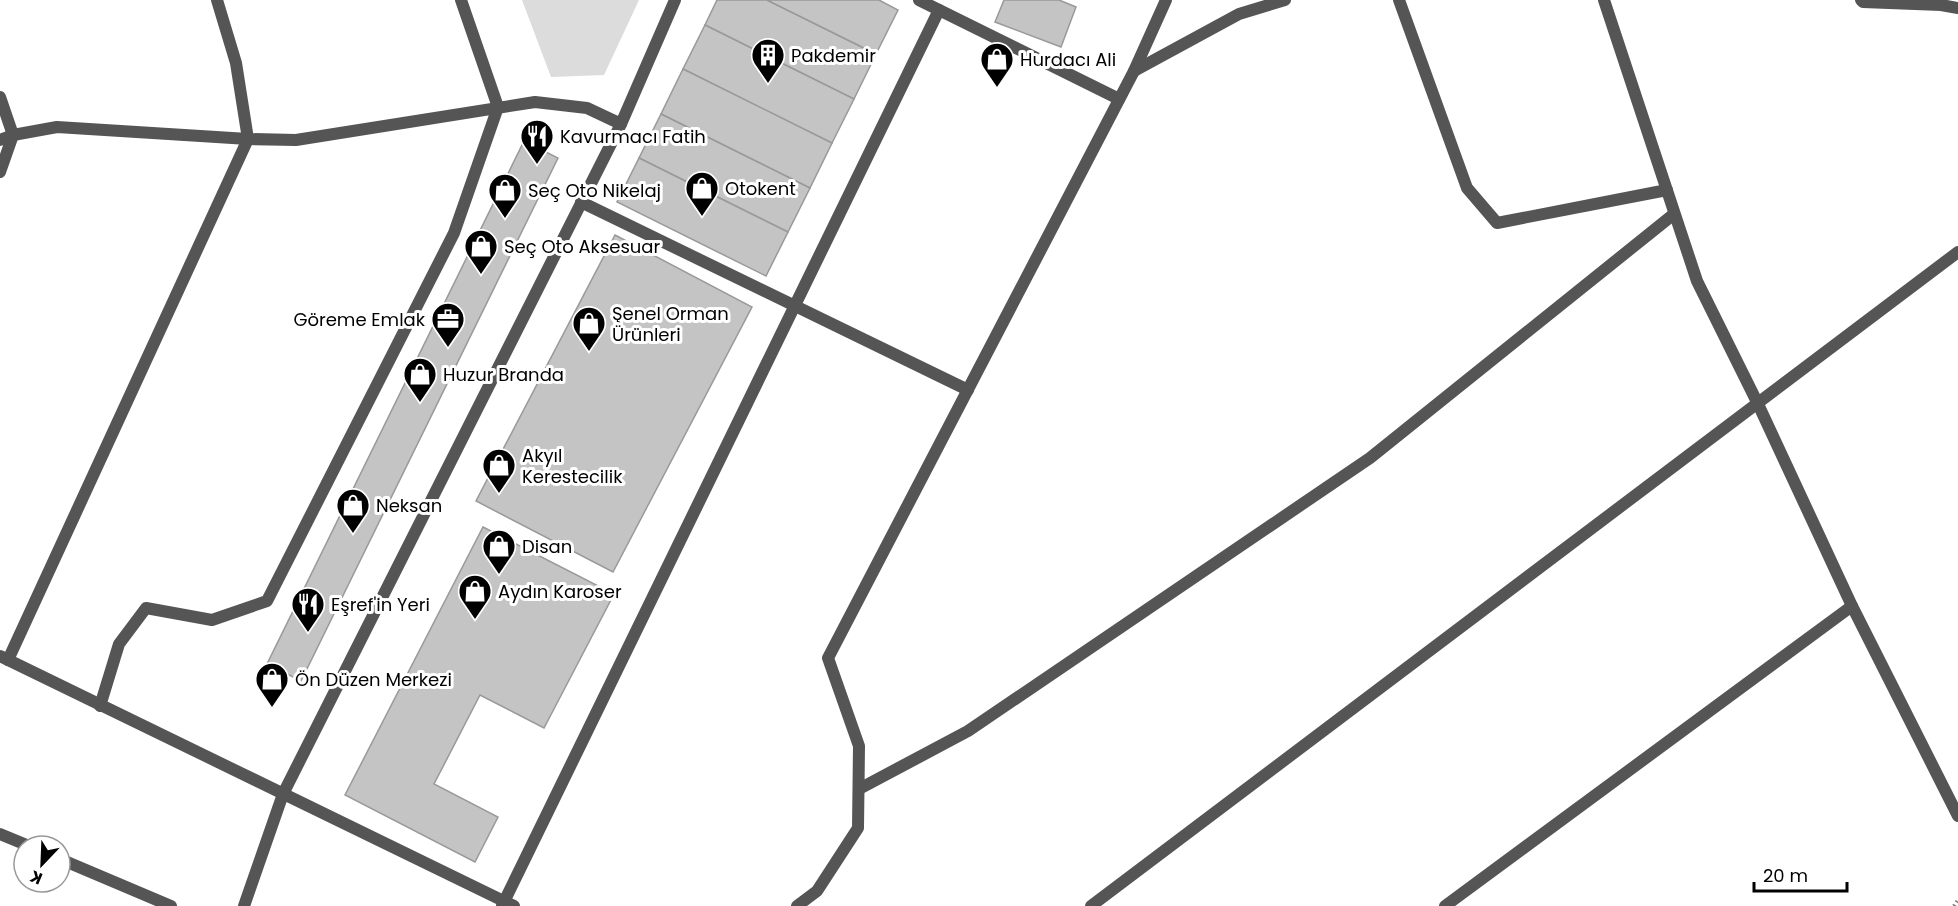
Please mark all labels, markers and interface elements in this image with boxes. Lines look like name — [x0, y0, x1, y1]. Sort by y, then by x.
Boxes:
building icon: Pakdemir — [750, 37, 786, 84]
shop icon: Hurdacı Ali — [979, 41, 1015, 88]
place label: Pakdemir — [791, 43, 876, 68]
place label: Hurdacı Ali — [1020, 47, 1116, 72]
restaurant icon: Kavurmacı Fatih — [519, 118, 555, 165]
place label: Kavurmacı Fatih — [560, 124, 706, 149]
shop icon: Otokent — [684, 170, 720, 217]
shop icon: Seç Oto Nikelaj — [487, 172, 523, 219]
place label: Otokent — [725, 176, 796, 201]
place label: Seç Oto Nikelaj — [528, 178, 661, 203]
shop icon: Seç Oto Aksesuar — [463, 228, 499, 275]
place label: Seç Oto Aksesuar — [504, 234, 661, 259]
office icon: Göreme Emlak — [430, 301, 466, 348]
place label: Şenel Orman Ürünleri — [612, 301, 729, 347]
shop icon: Şenel Orman Ürünleri — [571, 305, 607, 352]
place label: Göreme Emlak — [293, 307, 426, 332]
shop icon: Huzur Branda — [402, 356, 438, 403]
place label: Huzur Branda — [443, 362, 564, 387]
place label: Akyıl Kerestecilik — [522, 443, 623, 489]
shop icon: Akyıl Kerestecilik — [481, 447, 517, 494]
shop icon: Neksan — [335, 487, 371, 534]
place label: Neksan — [376, 493, 442, 518]
shop icon: Disan — [481, 528, 517, 575]
place label: Disan — [522, 534, 572, 559]
shop icon: Aydın Karoser — [457, 573, 493, 620]
place label: Aydın Karoser — [498, 579, 622, 604]
restaurant icon: Eşref'in Yeri — [290, 586, 326, 633]
place label: Eşref'in Yeri — [331, 592, 430, 617]
shop icon: Ön Düzen Merkezi — [254, 661, 290, 708]
place label: Ön Düzen Merkezi — [295, 667, 452, 692]
north arrow — [12, 834, 72, 894]
scale bar — [1754, 855, 1847, 893]
text: 20 m — [1763, 863, 1808, 888]
text: K — [27, 865, 46, 890]

